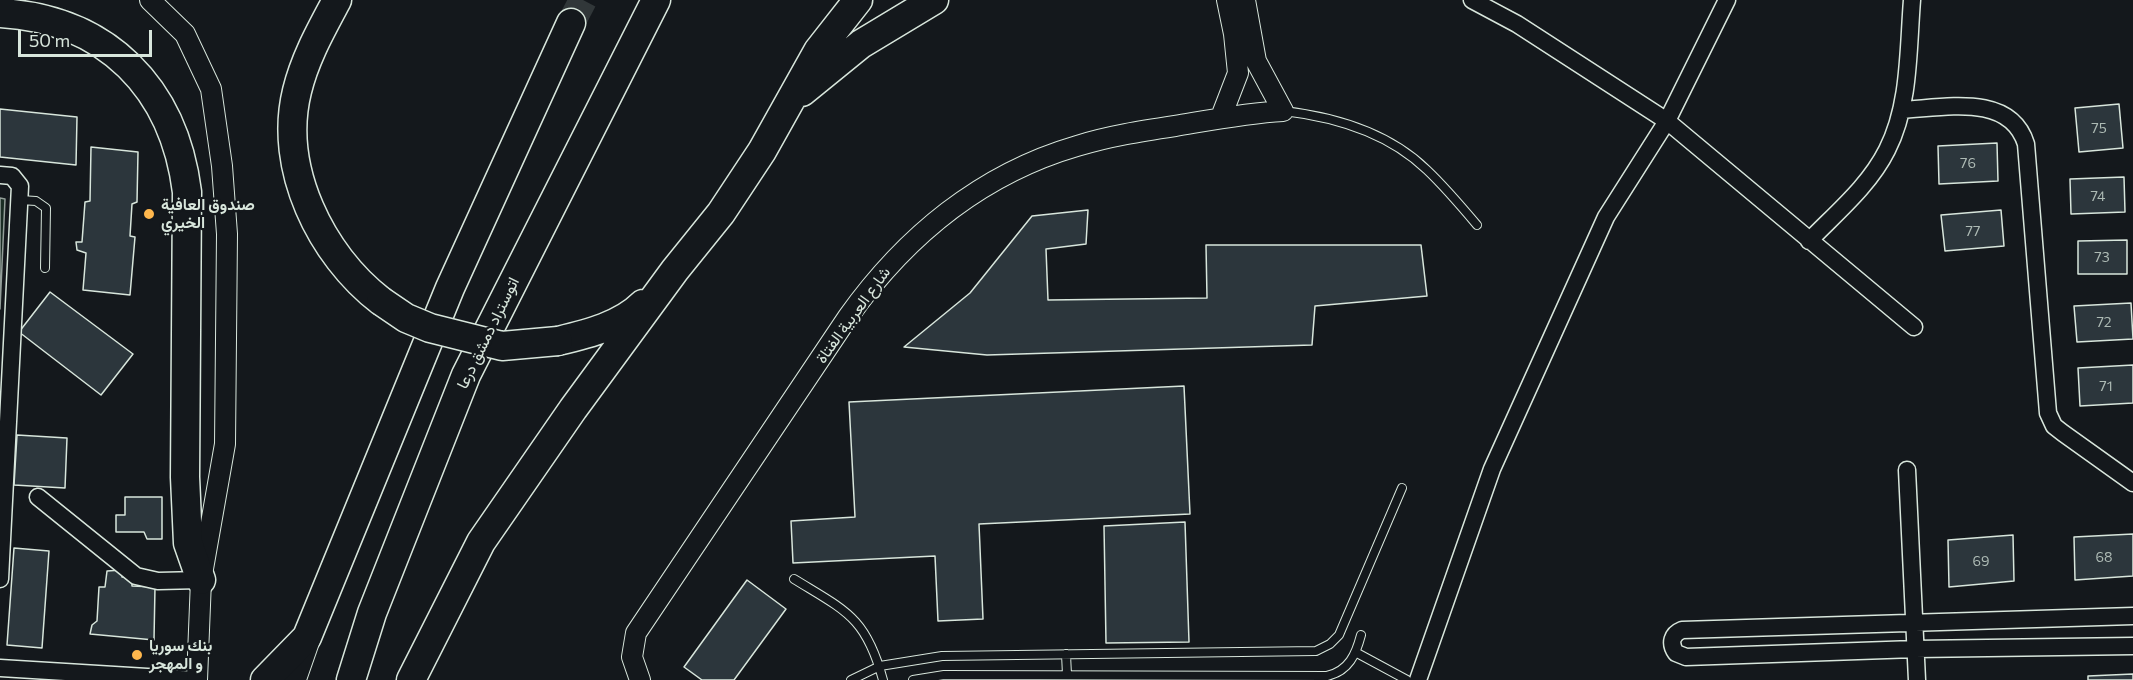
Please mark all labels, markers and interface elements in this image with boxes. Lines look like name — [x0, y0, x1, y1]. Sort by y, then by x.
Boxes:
scale bar — [21, 18, 154, 56]
text: 50 m — [29, 29, 70, 51]
house number: 75 — [2091, 120, 2107, 136]
house number: 76 — [1960, 155, 1976, 171]
house number: 74 — [2091, 188, 2105, 204]
place label: صندوق العافية الخيري — [161, 195, 255, 233]
marker: صندوق العافية الخيري — [142, 207, 156, 221]
house number: 77 — [1966, 223, 1980, 239]
house number: 73 — [2094, 249, 2110, 265]
street label: شارع العربية الفتاة — [812, 263, 894, 367]
street label: اتوستراد دمشق درعا — [453, 274, 523, 392]
house number: 72 — [2096, 314, 2112, 330]
house number: 71 — [2099, 378, 2113, 394]
house number: 68 — [2096, 549, 2112, 565]
house number: 69 — [1973, 553, 1989, 569]
place label: بنك سوريا و المهجر — [149, 636, 212, 674]
marker: بنك سوريا و المهجر — [130, 648, 144, 662]

